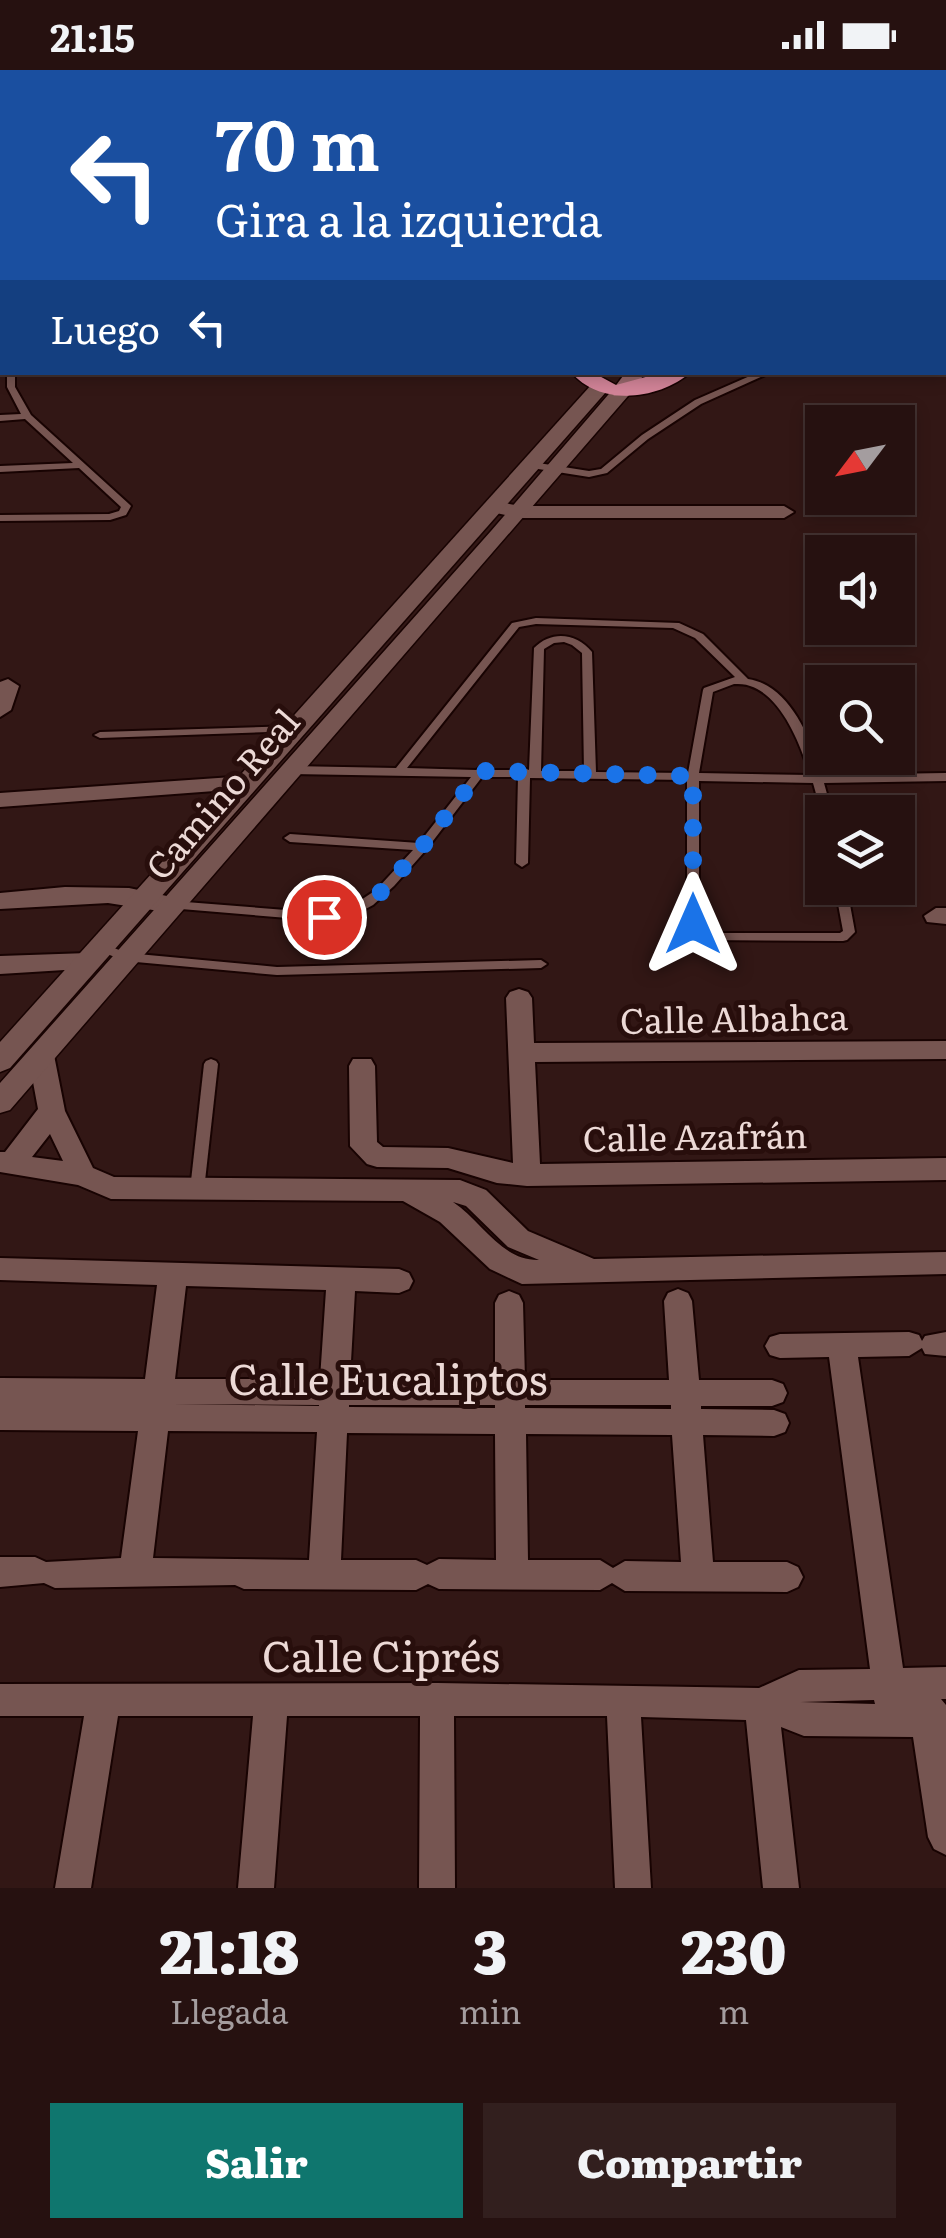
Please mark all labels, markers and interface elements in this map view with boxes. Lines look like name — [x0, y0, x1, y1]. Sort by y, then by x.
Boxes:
text: 21:15 — [50, 7, 135, 64]
text: 70 m — [215, 89, 380, 193]
icon: left — [50, 110, 180, 240]
text: Gira a la izquierda — [215, 184, 602, 251]
text: Luego — [50, 299, 160, 356]
icon: left — [180, 300, 235, 355]
north arrow — [805, 405, 915, 515]
map controls — [805, 405, 915, 905]
button: sound — [805, 535, 915, 645]
button: search — [805, 665, 915, 775]
street label: Camino Real — [132, 696, 310, 890]
button: layers — [805, 795, 915, 905]
position arrow — [641, 872, 745, 976]
pin — [282, 875, 367, 960]
icon: arrive — [297, 890, 352, 945]
street label: Calle Albahca — [620, 989, 849, 1045]
street label: Calle Azafrán — [582, 1107, 808, 1163]
street label: Calle Eucaliptos — [228, 1346, 548, 1408]
street label: Calle Ciprés — [262, 1623, 500, 1685]
text: 21:18 — [159, 1903, 299, 1992]
text: 3 — [473, 1903, 507, 1992]
text: 230 — [681, 1903, 787, 1992]
text: Llegada — [170, 1986, 288, 2034]
text: min — [459, 1986, 522, 2034]
text: m — [718, 1986, 749, 2034]
button: Salir — [50, 2103, 463, 2218]
button: Compartir — [483, 2103, 896, 2218]

